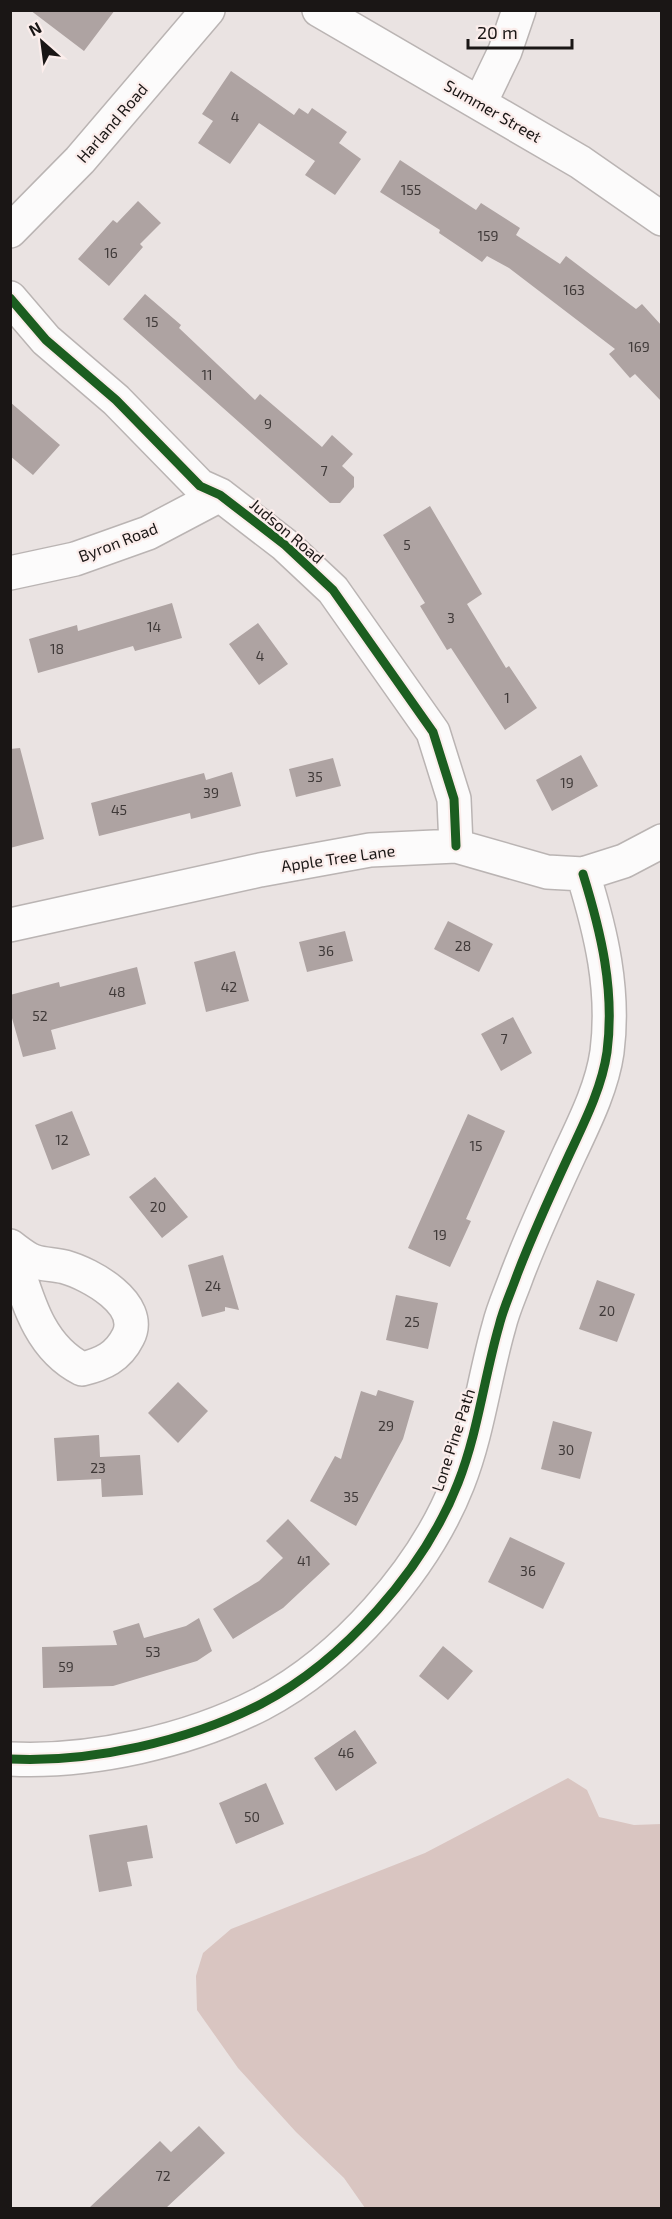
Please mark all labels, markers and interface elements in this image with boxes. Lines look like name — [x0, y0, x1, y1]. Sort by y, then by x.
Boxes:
north arrow — [12, 12, 72, 72]
scale bar — [468, 12, 572, 50]
text: N — [25, 17, 44, 39]
text: 20 m — [477, 21, 518, 43]
street label: Summer Street — [441, 75, 545, 146]
street label: Harland Road — [72, 79, 151, 166]
house number: 4 — [231, 108, 239, 125]
house number: 155 — [401, 181, 421, 198]
house number: 159 — [477, 227, 499, 244]
house number: 16 — [104, 244, 118, 261]
house number: 163 — [563, 281, 585, 298]
house number: 15 — [145, 313, 159, 330]
house number: 169 — [628, 338, 650, 355]
house number: 11 — [201, 366, 213, 383]
house number: 9 — [264, 415, 272, 432]
house number: 7 — [320, 462, 328, 479]
street label: Judson Road — [246, 494, 328, 567]
street label: Byron Road — [75, 518, 160, 565]
house number: 5 — [403, 536, 411, 553]
house number: 3 — [447, 609, 455, 626]
house number: 14 — [147, 618, 161, 635]
house number: 18 — [50, 640, 64, 657]
house number: 4 — [256, 647, 264, 664]
house number: 1 — [504, 689, 510, 706]
house number: 35 — [307, 768, 323, 785]
house number: 19 — [560, 774, 574, 791]
house number: 39 — [203, 784, 219, 801]
house number: 45 — [111, 801, 127, 818]
street label: Apple Tree Lane — [280, 840, 396, 875]
house number: 28 — [455, 937, 471, 954]
house number: 36 — [318, 942, 334, 959]
house number: 42 — [221, 978, 237, 995]
house number: 48 — [108, 983, 126, 1000]
house number: 52 — [32, 1007, 48, 1024]
house number: 7 — [500, 1030, 508, 1047]
house number: 12 — [55, 1131, 69, 1148]
house number: 15 — [469, 1137, 483, 1154]
house number: 20 — [150, 1198, 166, 1215]
house number: 19 — [433, 1226, 447, 1243]
house number: 24 — [205, 1277, 221, 1294]
house number: 20 — [599, 1302, 615, 1319]
house number: 25 — [404, 1313, 420, 1330]
street label: Lone Pine Path — [427, 1386, 478, 1494]
house number: 29 — [378, 1417, 394, 1434]
house number: 30 — [558, 1441, 574, 1458]
house number: 23 — [90, 1459, 106, 1476]
house number: 35 — [343, 1488, 359, 1505]
house number: 41 — [297, 1552, 311, 1569]
house number: 36 — [520, 1562, 536, 1579]
house number: 53 — [145, 1643, 161, 1660]
house number: 59 — [58, 1658, 74, 1675]
house number: 46 — [338, 1744, 354, 1761]
house number: 50 — [244, 1808, 260, 1825]
house number: 72 — [155, 2167, 171, 2184]

